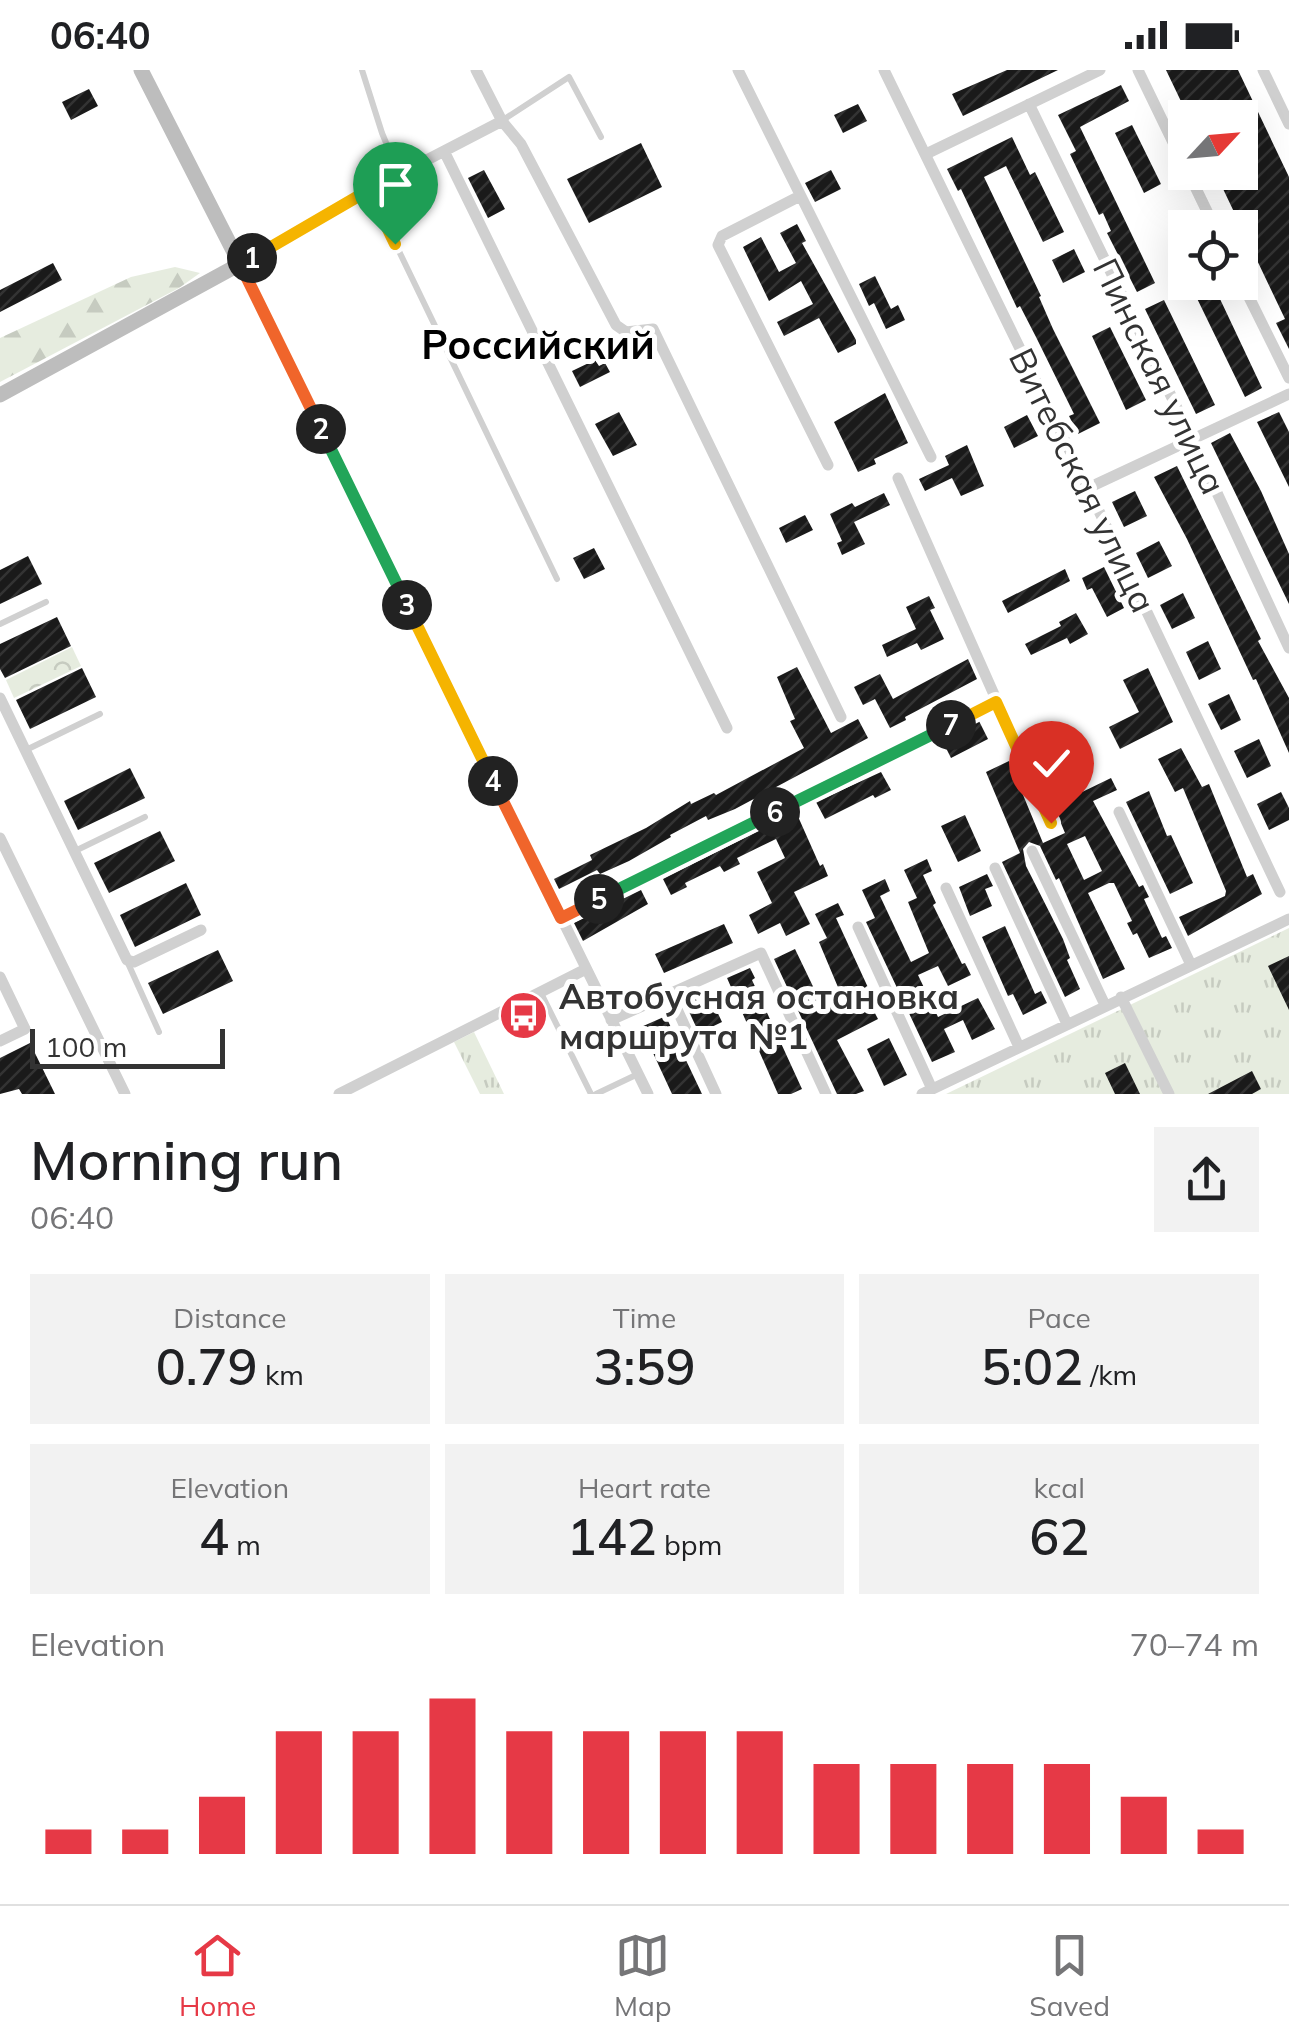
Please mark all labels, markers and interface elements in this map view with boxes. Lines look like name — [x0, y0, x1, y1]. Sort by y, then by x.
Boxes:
text: 06:40 — [50, 11, 151, 59]
north arrow — [1168, 100, 1258, 190]
map controls — [1168, 100, 1258, 300]
pin — [353, 142, 438, 245]
icon: arrive — [368, 157, 423, 212]
button: locate — [1168, 210, 1258, 300]
pin: 1 — [227, 233, 277, 283]
text: 1 — [244, 240, 260, 275]
street label: Пинская улица — [1084, 251, 1236, 501]
district label: Российский — [421, 319, 655, 369]
street label: Витебская улица — [1000, 341, 1166, 619]
pin: 2 — [296, 404, 346, 454]
text: 2 — [313, 411, 329, 446]
pin: 3 — [382, 580, 432, 630]
text: 3 — [399, 587, 415, 622]
pin: 7 — [926, 700, 976, 750]
text: 7 — [943, 707, 959, 742]
pin — [1009, 721, 1094, 824]
icon: check — [1024, 736, 1079, 791]
pin: 4 — [468, 756, 518, 806]
text: 4 — [485, 763, 501, 798]
pin: 6 — [750, 787, 800, 837]
text: 6 — [767, 794, 783, 829]
pin: 5 — [574, 874, 624, 924]
text: 5 — [591, 881, 607, 916]
place label: Автобусная остановка маршрута №1 — [559, 974, 959, 1058]
bus stop icon: Автобусная остановка маршрута №1 — [498, 990, 550, 1042]
scale bar — [30, 1024, 225, 1068]
text: 100 m — [45, 1029, 127, 1064]
text: Morning run — [30, 1125, 343, 1194]
button: share — [1154, 1127, 1259, 1232]
text: 06:40 — [30, 1197, 114, 1237]
text: Distance — [173, 1300, 286, 1335]
text: Time — [613, 1300, 676, 1335]
text: Pace — [1028, 1300, 1091, 1335]
text: 0.79 — [156, 1335, 258, 1398]
text: 3:59 — [594, 1335, 695, 1398]
text: 5:02 — [981, 1335, 1083, 1398]
text: km — [258, 1357, 304, 1392]
text: /km — [1083, 1357, 1137, 1392]
text: Elevation — [171, 1470, 289, 1505]
text: Heart rate — [578, 1470, 711, 1505]
text: kcal — [1034, 1470, 1085, 1505]
text: 4 — [199, 1505, 229, 1568]
text: 142 — [567, 1505, 657, 1568]
text: 62 — [1029, 1505, 1089, 1568]
text: m — [229, 1527, 261, 1562]
text: bpm — [657, 1527, 722, 1562]
text: Elevation — [30, 1624, 165, 1664]
text: 70–74 m — [1130, 1624, 1259, 1664]
tab: Home — [179, 1928, 256, 2023]
tab: Map — [614, 1928, 672, 2023]
tab: Saved — [1029, 1928, 1110, 2023]

